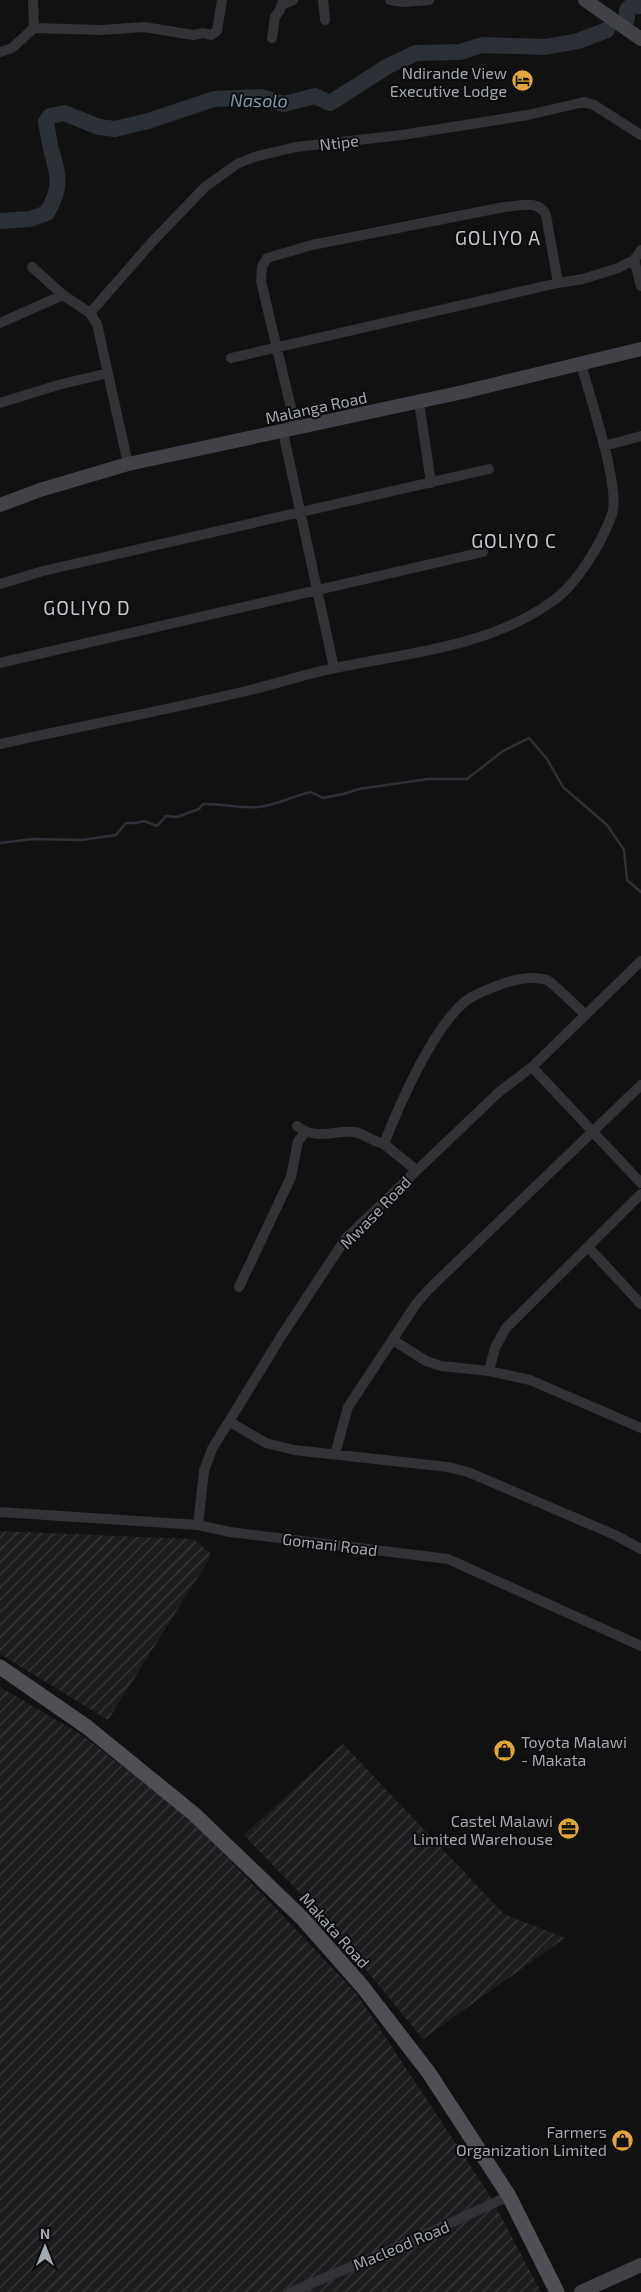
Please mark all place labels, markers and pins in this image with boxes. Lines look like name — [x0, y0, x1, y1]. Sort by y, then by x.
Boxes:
place label: Ndirande View Executive Lodge — [390, 63, 507, 100]
hotel icon: Ndirande View Executive Lodge — [511, 69, 535, 93]
place label: Toyota Malawi - Makata — [521, 1732, 627, 1769]
shop icon: Toyota Malawi - Makata — [493, 1738, 517, 1762]
place label: Castel Malawi Limited Warehouse — [413, 1811, 553, 1848]
office icon: Castel Malawi Limited Warehouse — [557, 1817, 581, 1841]
place label: Farmers Organization Limited — [456, 2122, 607, 2159]
shop icon: Farmers Organization Limited — [611, 2128, 635, 2152]

